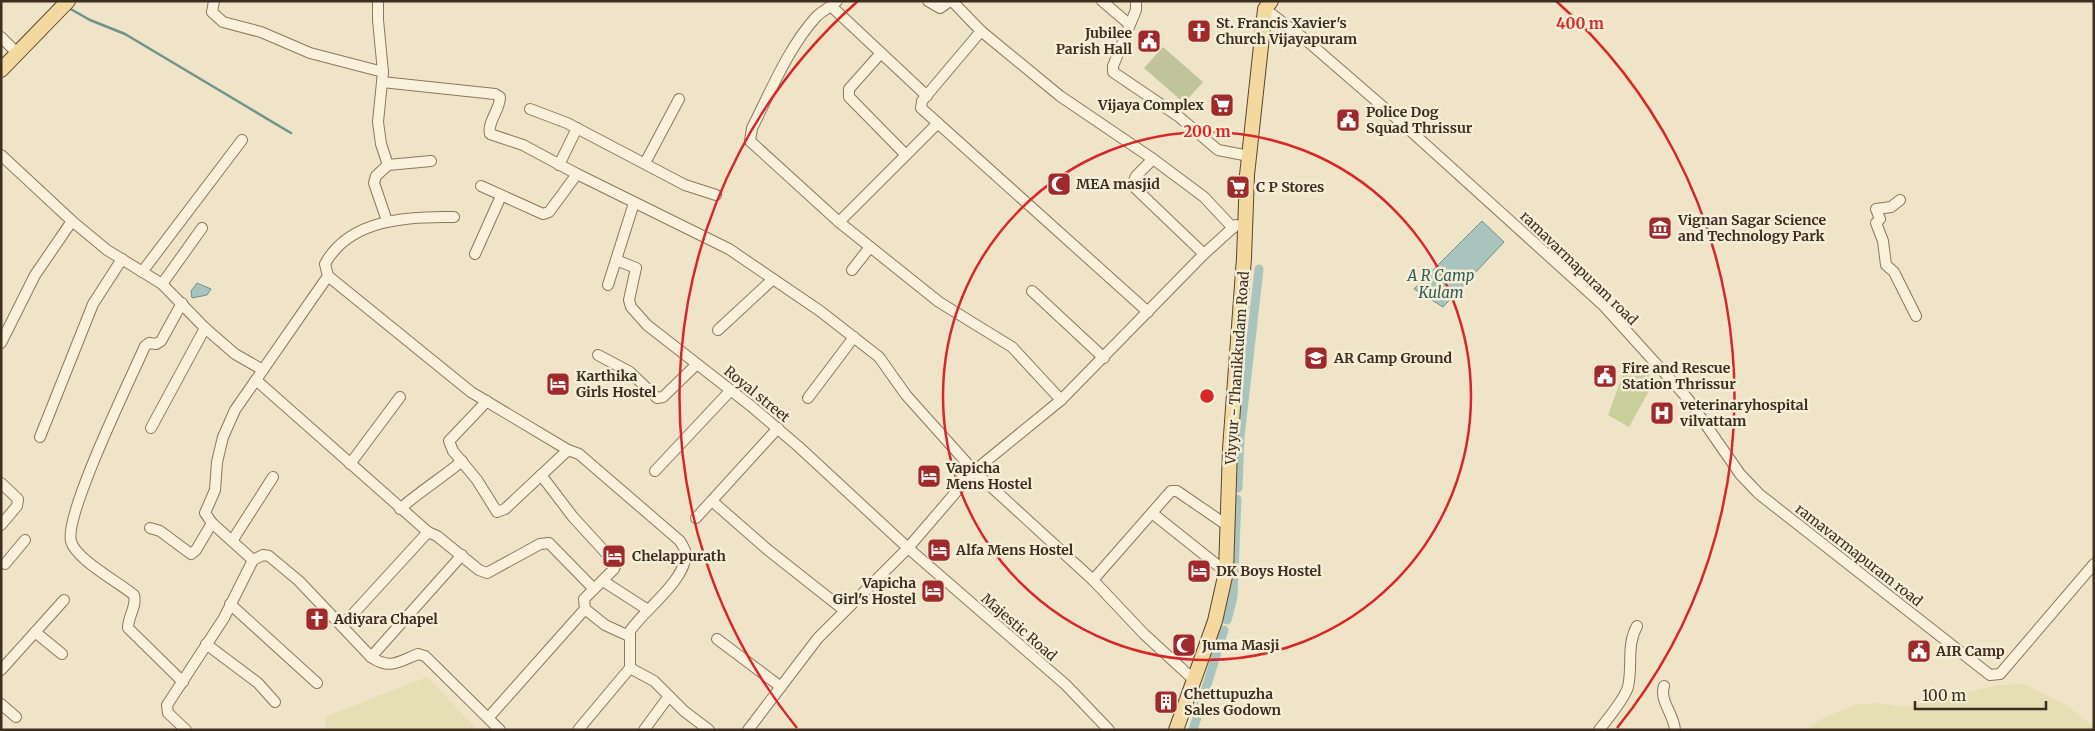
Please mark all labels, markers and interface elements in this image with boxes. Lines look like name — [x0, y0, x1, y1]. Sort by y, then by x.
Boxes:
place label: St. Francis Xavier's Church Vijayapuram — [1216, 14, 1357, 48]
text: 400 m — [1556, 14, 1604, 33]
church icon: St. Francis Xavier's Church Vijayapuram — [1186, 18, 1212, 44]
place label: Jubilee Parish Hall — [1056, 24, 1132, 58]
public building icon: Jubilee Parish Hall — [1136, 28, 1162, 54]
supermarket icon: Vijaya Complex — [1209, 92, 1235, 118]
place label: Vijaya Complex — [1097, 96, 1204, 114]
place label: Police Dog Squad Thrissur — [1366, 103, 1473, 137]
public building icon: Police Dog Squad Thrissur — [1335, 107, 1361, 133]
text: 200 m — [1183, 122, 1231, 141]
mosque icon: MEA masjid — [1046, 171, 1072, 197]
supermarket icon: C P Stores — [1225, 174, 1251, 200]
place label: MEA masjid — [1076, 175, 1160, 193]
place label: C P Stores — [1256, 178, 1324, 196]
street label: ramavarmapuram road — [1517, 207, 1642, 329]
place label: Vignan Sagar Science and Technology Park — [1677, 211, 1827, 245]
museum icon: Vignan Sagar Science and Technology Park — [1647, 215, 1673, 241]
water label: A R Camp Kulam — [1407, 266, 1474, 302]
street label: Viyyur - Thanikkudam Road — [1221, 270, 1253, 466]
school or university icon: AR Camp Ground — [1303, 345, 1329, 371]
place label: AR Camp Ground — [1333, 349, 1453, 367]
place label: Fire and Rescue Station Thrissur — [1622, 359, 1736, 393]
street label: Royal street — [720, 362, 794, 426]
public building icon: Fire and Rescue Station Thrissur — [1592, 363, 1618, 389]
place label: Karthika Girls Hostel — [576, 367, 657, 401]
hotel icon: Karthika Girls Hostel — [545, 371, 571, 397]
centre of rings — [1198, 387, 1216, 405]
place label: veterinaryhospital vilvattam — [1679, 396, 1809, 430]
hospital icon: veterinaryhospital vilvattam — [1649, 400, 1675, 426]
place label: Vapicha Mens Hostel — [945, 459, 1032, 493]
hotel icon: Vapicha Mens Hostel — [916, 463, 942, 489]
street label: ramavarmapuram road — [1792, 500, 1927, 611]
hotel icon: Alfa Mens Hostel — [926, 537, 952, 563]
place label: Alfa Mens Hostel — [955, 541, 1074, 559]
hotel icon: Chelappurath — [601, 543, 627, 569]
place label: Chelappurath — [632, 547, 726, 565]
hotel icon: DK Boys Hostel — [1186, 558, 1212, 584]
place label: DK Boys Hostel — [1216, 562, 1322, 580]
place label: Vapicha Girl's Hostel — [833, 574, 916, 608]
hotel icon: Vapicha Girl's Hostel — [920, 578, 946, 604]
street label: Majestic Road — [978, 589, 1061, 665]
church icon: Adiyara Chapel — [304, 606, 330, 632]
place label: Adiyara Chapel — [333, 610, 438, 628]
mosque icon: Juma Masji — [1171, 632, 1197, 658]
place label: Juma Masji — [1201, 636, 1280, 654]
public building icon: AIR Camp — [1906, 638, 1932, 664]
place label: AIR Camp — [1935, 642, 2005, 660]
scale bar — [1915, 678, 2046, 710]
place label: Chettupuzha Sales Godown — [1184, 685, 1282, 719]
text: 100 m — [1922, 686, 1966, 705]
building icon: Chettupuzha Sales Godown — [1153, 689, 1179, 715]

